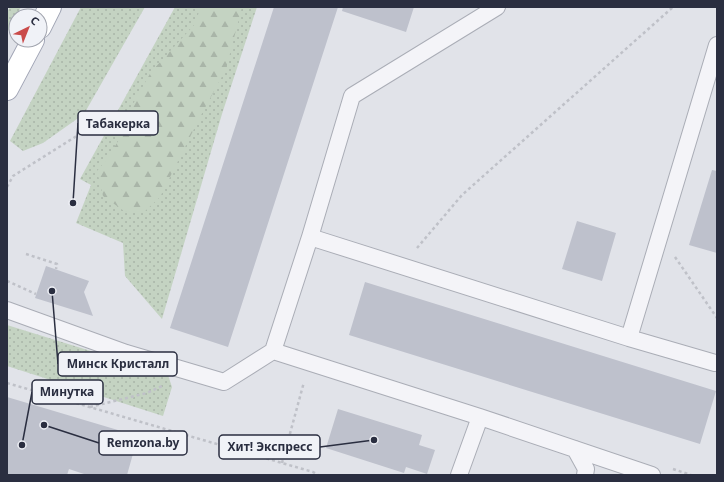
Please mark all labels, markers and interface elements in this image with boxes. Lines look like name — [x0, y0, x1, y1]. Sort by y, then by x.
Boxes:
north arrow — [8, 8, 48, 48]
text: С — [27, 12, 43, 28]
callout: Табакерка — [78, 111, 158, 135]
text: Табакерка — [86, 115, 150, 132]
callout: Минск Кристалл — [58, 352, 177, 376]
text: Минск Кристалл — [67, 355, 169, 372]
callout: Минутка — [32, 380, 103, 404]
text: Минутка — [40, 383, 94, 400]
callout: Remzona.by — [99, 431, 187, 455]
text: Remzona.by — [107, 434, 179, 451]
callout: Хит! Экспресс — [219, 435, 320, 459]
text: Хит! Экспресс — [228, 438, 312, 455]

